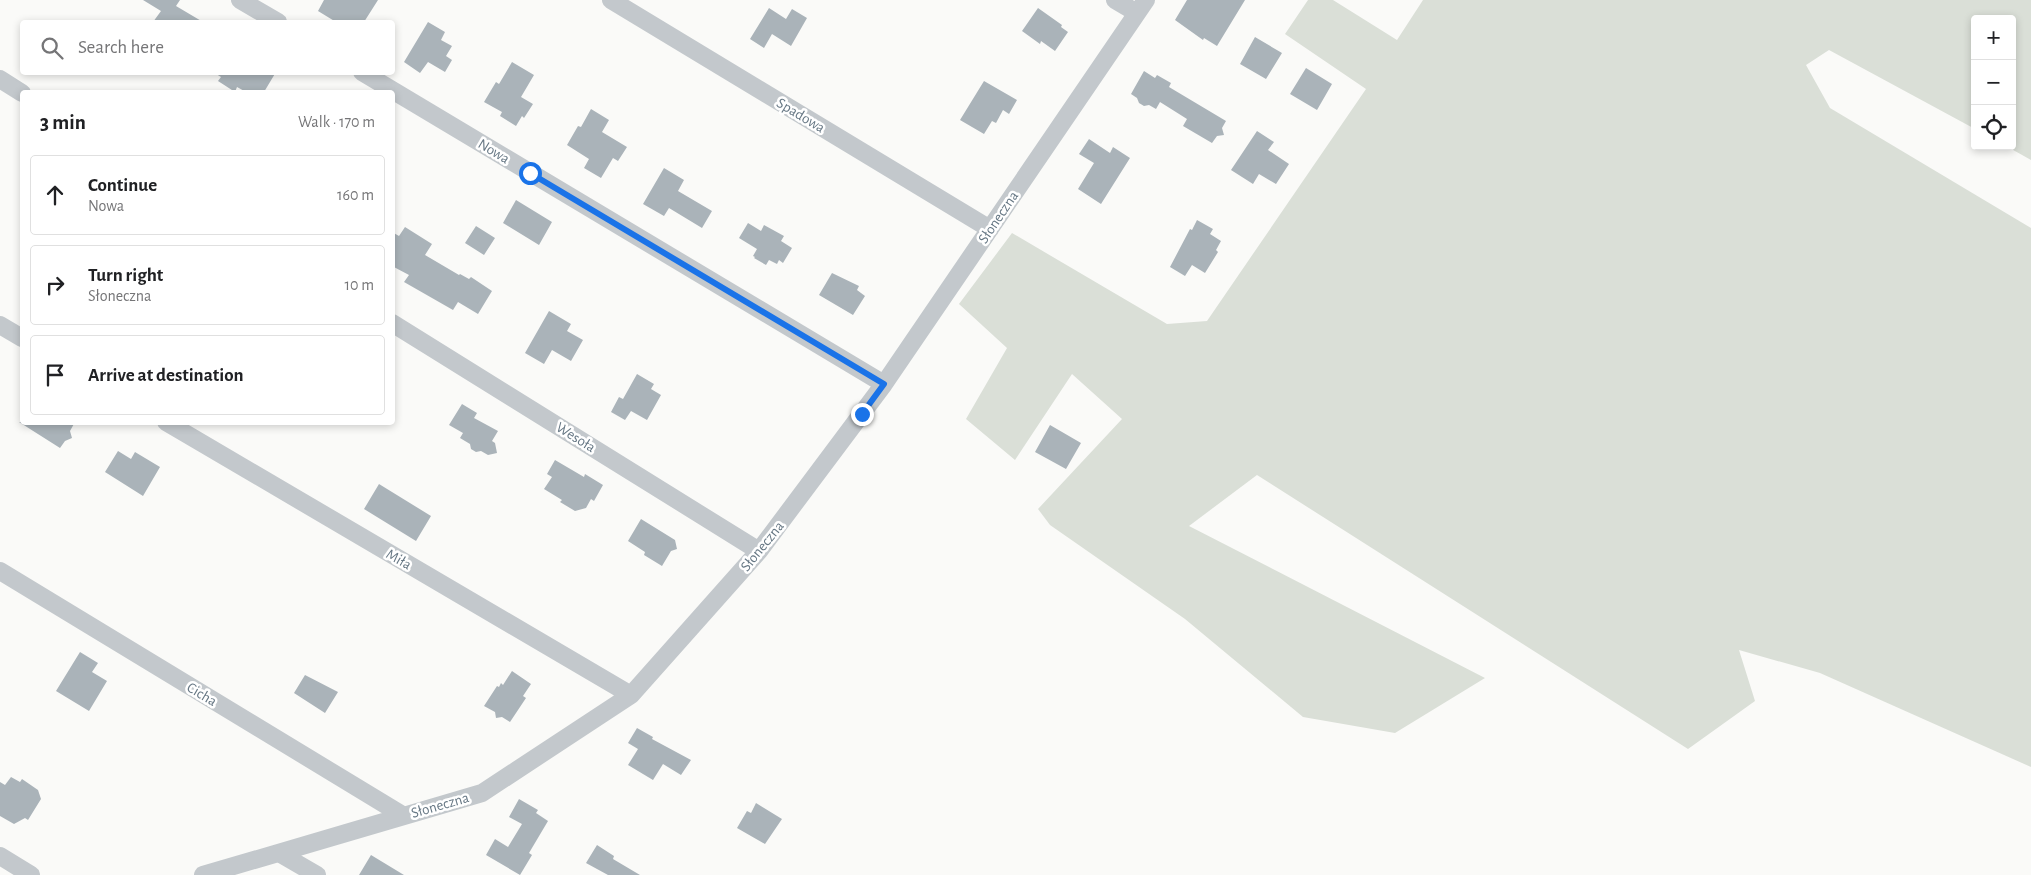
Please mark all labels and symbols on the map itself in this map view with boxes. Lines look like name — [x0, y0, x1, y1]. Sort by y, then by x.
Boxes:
street label: Spadowa — [774, 95, 828, 136]
street label: Nowa — [475, 136, 512, 167]
route start — [519, 162, 542, 185]
street label: Słoneczna — [976, 188, 1021, 246]
route end — [851, 403, 874, 426]
street label: Wesoła — [553, 420, 598, 455]
street label: Słoneczna — [738, 518, 787, 574]
street label: Miła — [384, 546, 414, 573]
street label: Cicha — [184, 680, 219, 709]
street label: Słoneczna — [409, 790, 471, 821]

